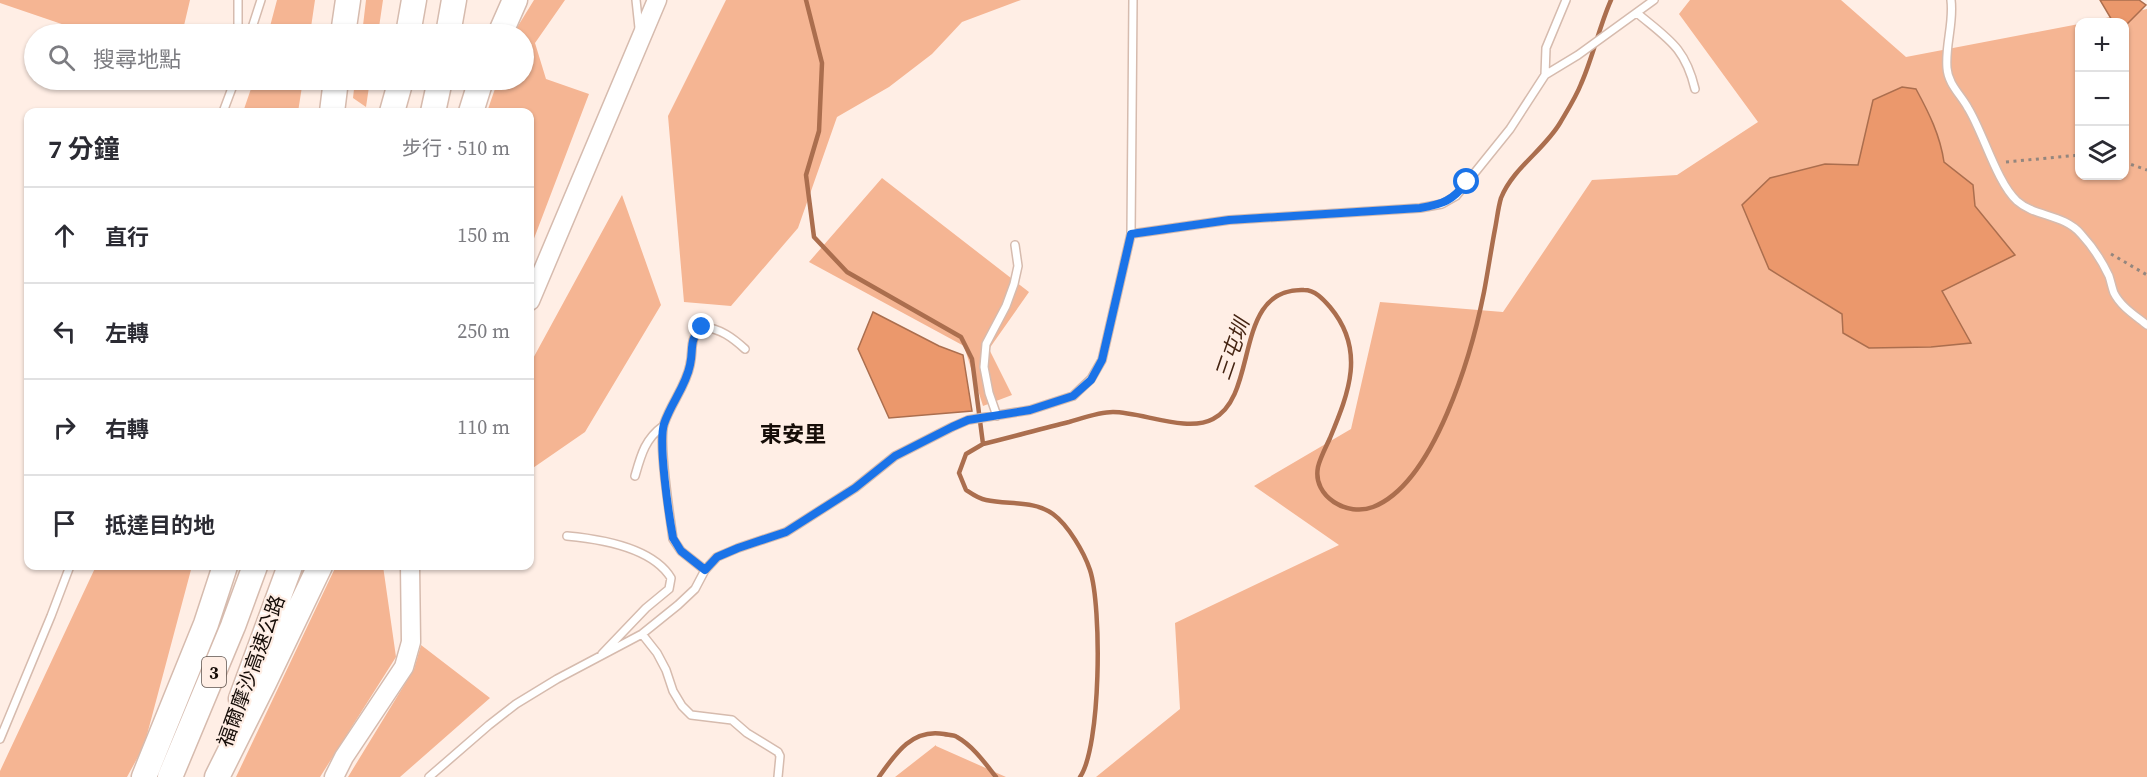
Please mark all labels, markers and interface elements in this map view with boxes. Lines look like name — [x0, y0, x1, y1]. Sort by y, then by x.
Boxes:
map controls — [2075, 18, 2129, 180]
button: + — [2075, 18, 2129, 72]
search box — [24, 24, 534, 90]
icon: search — [45, 41, 78, 74]
text: 搜尋地點 — [93, 44, 181, 74]
button: − — [2075, 72, 2129, 126]
button: layers — [2075, 126, 2129, 180]
text: 7 分鐘 — [48, 131, 120, 167]
text: 步行 · 510 m — [402, 134, 510, 162]
route start — [1453, 168, 1479, 194]
icon: ahead — [48, 219, 81, 252]
text: 150 m — [457, 221, 510, 249]
text: 直行 — [105, 222, 149, 252]
water label: 三屯圳 — [1208, 312, 1257, 384]
route end — [688, 313, 714, 339]
icon: left — [48, 315, 81, 348]
text: 250 m — [457, 317, 510, 345]
text: 左轉 — [105, 318, 149, 348]
icon: right — [48, 411, 81, 444]
text: 110 m — [457, 413, 510, 441]
text: 右轉 — [105, 414, 149, 444]
district label: 東安里 — [760, 419, 826, 449]
icon: arrive — [48, 507, 81, 540]
text: 抵達目的地 — [105, 510, 215, 540]
street label: 福爾摩沙高速公路 — [210, 591, 292, 751]
road number: 3 — [202, 657, 226, 687]

